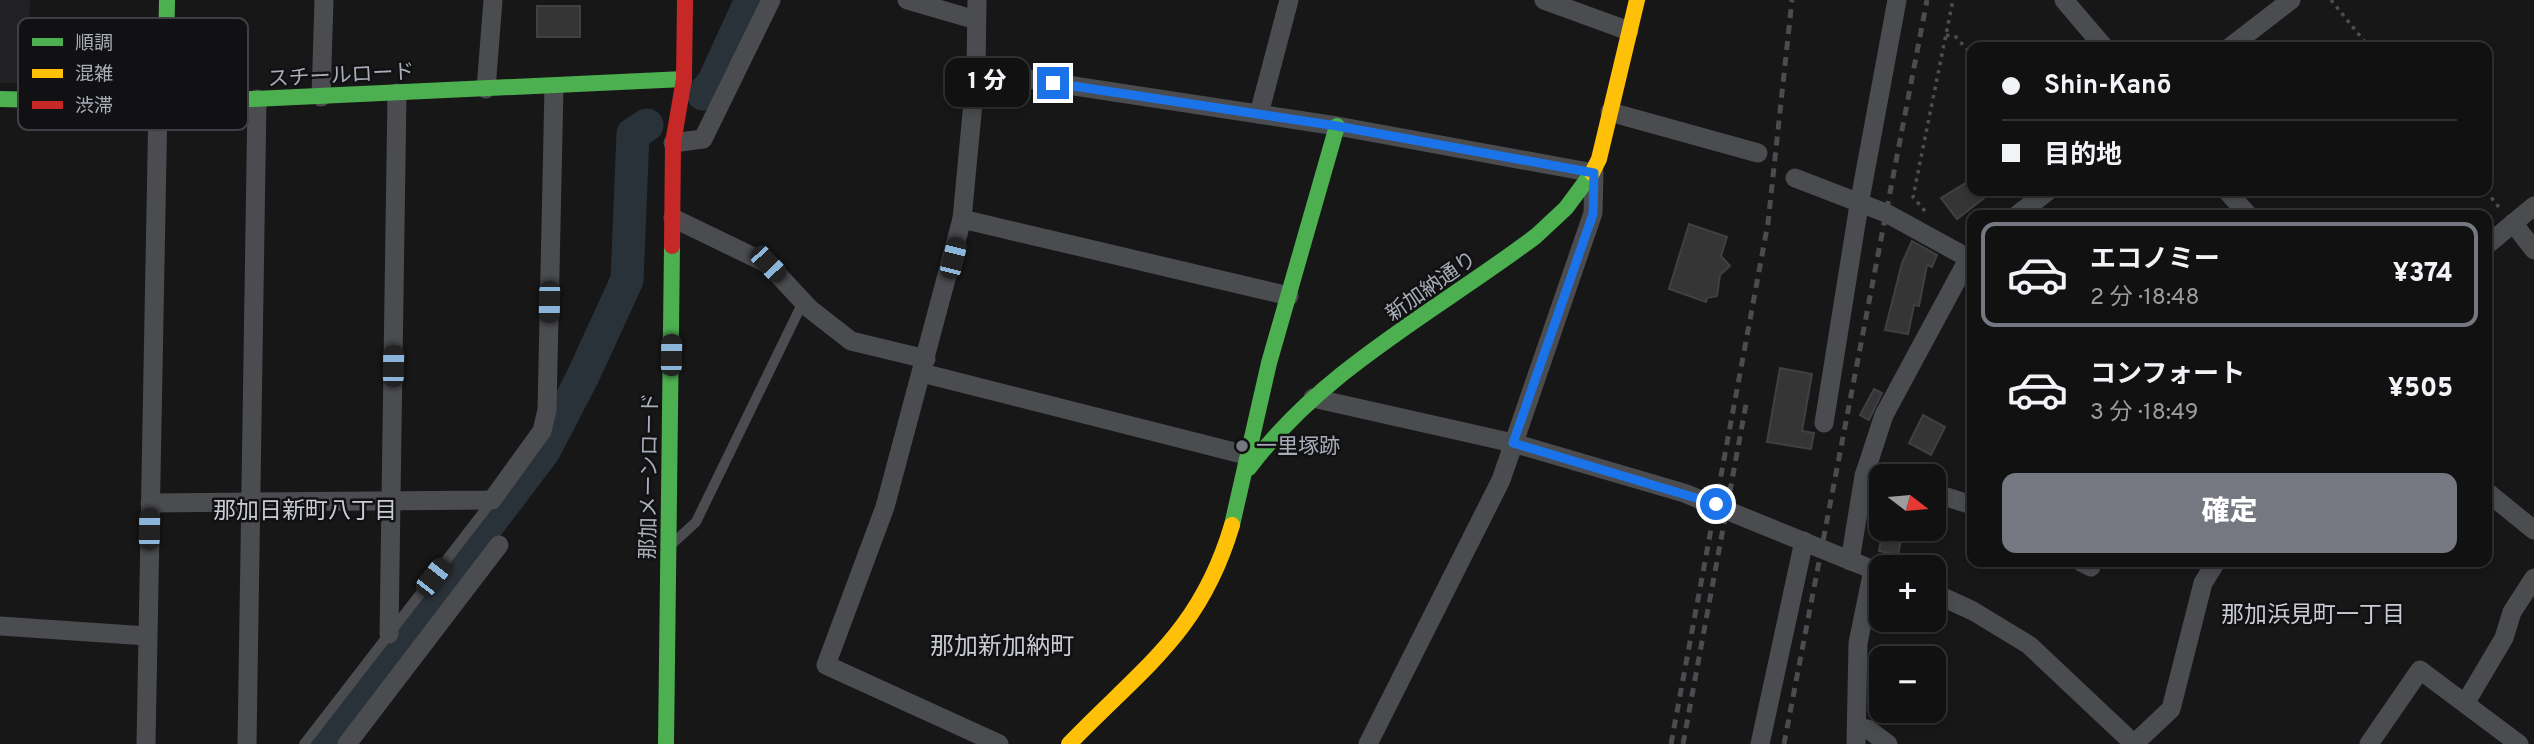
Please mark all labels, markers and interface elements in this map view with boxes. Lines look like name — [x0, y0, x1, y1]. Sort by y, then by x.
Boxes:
legend — [18, 18, 248, 130]
text: 順調 — [75, 32, 113, 56]
callout: 1 分 — [944, 58, 1028, 108]
street label: スチールロード — [267, 59, 415, 94]
text: 混雑 — [75, 63, 113, 87]
route end — [1037, 67, 1069, 99]
text: 1 分 — [968, 68, 1006, 97]
text: Shin-Kanō — [2044, 70, 2171, 103]
text: 渋滞 — [75, 95, 113, 119]
text: 目的地 — [2044, 140, 2122, 173]
car — [938, 235, 969, 281]
car — [746, 241, 791, 287]
icon: car — [2006, 243, 2069, 306]
text: エコノミー — [2090, 244, 2220, 277]
street label: 新加納通り — [1381, 246, 1483, 328]
text: ¥374 — [2393, 258, 2453, 291]
car — [539, 281, 560, 323]
text: 2 分 · 18:48 — [2090, 284, 2199, 313]
car — [661, 334, 682, 376]
car — [383, 345, 404, 387]
icon: car — [2006, 358, 2069, 421]
text: コンフォート — [2090, 359, 2245, 392]
text: ¥505 — [2388, 373, 2453, 406]
street label: 那加メーンロード — [636, 392, 665, 560]
text: 3 分 · 18:49 — [2090, 399, 2199, 428]
place label: 一里塚跡 — [1256, 434, 1340, 461]
marker: 一里塚跡 — [1234, 438, 1250, 454]
north arrow — [1869, 464, 1946, 541]
map controls — [1869, 464, 1946, 723]
button: 確定 — [2002, 473, 2457, 553]
route start — [1700, 488, 1732, 520]
district label: 那加日新町八丁目 — [213, 498, 397, 527]
car — [139, 508, 160, 550]
car — [412, 554, 455, 600]
button: + — [1869, 555, 1946, 632]
district label: 那加浜見町一丁目 — [2221, 602, 2405, 631]
district label: 那加新加納町 — [930, 633, 1074, 663]
button: − — [1869, 646, 1946, 723]

